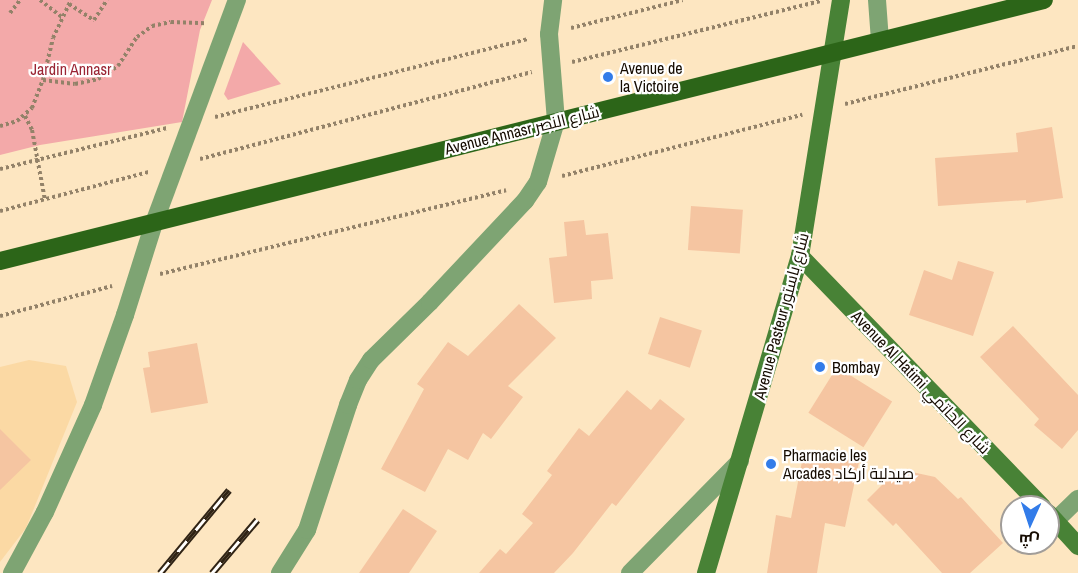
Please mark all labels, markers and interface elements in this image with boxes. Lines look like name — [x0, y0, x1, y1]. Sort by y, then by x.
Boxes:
place label: Avenue de la Victoire — [620, 58, 683, 96]
park label: Jardin Annasr — [30, 59, 112, 79]
marker: Avenue de la Victoire — [601, 70, 615, 84]
street label: Avenue Annasr شارع النصر — [442, 101, 602, 159]
street label: Avenue Pasteur شارع باستور — [749, 231, 813, 401]
street label: Avenue Al Hatimi شارع الحاتمي — [847, 306, 995, 458]
place label: Bombay — [832, 357, 880, 377]
marker: Bombay — [813, 360, 827, 374]
place label: Pharmacie les Arcades صيدلية أركاد — [783, 445, 914, 483]
marker: Pharmacie les Arcades صيدلية أركاد — [764, 457, 778, 471]
north arrow — [1000, 495, 1060, 555]
text: ش — [1018, 529, 1040, 553]

